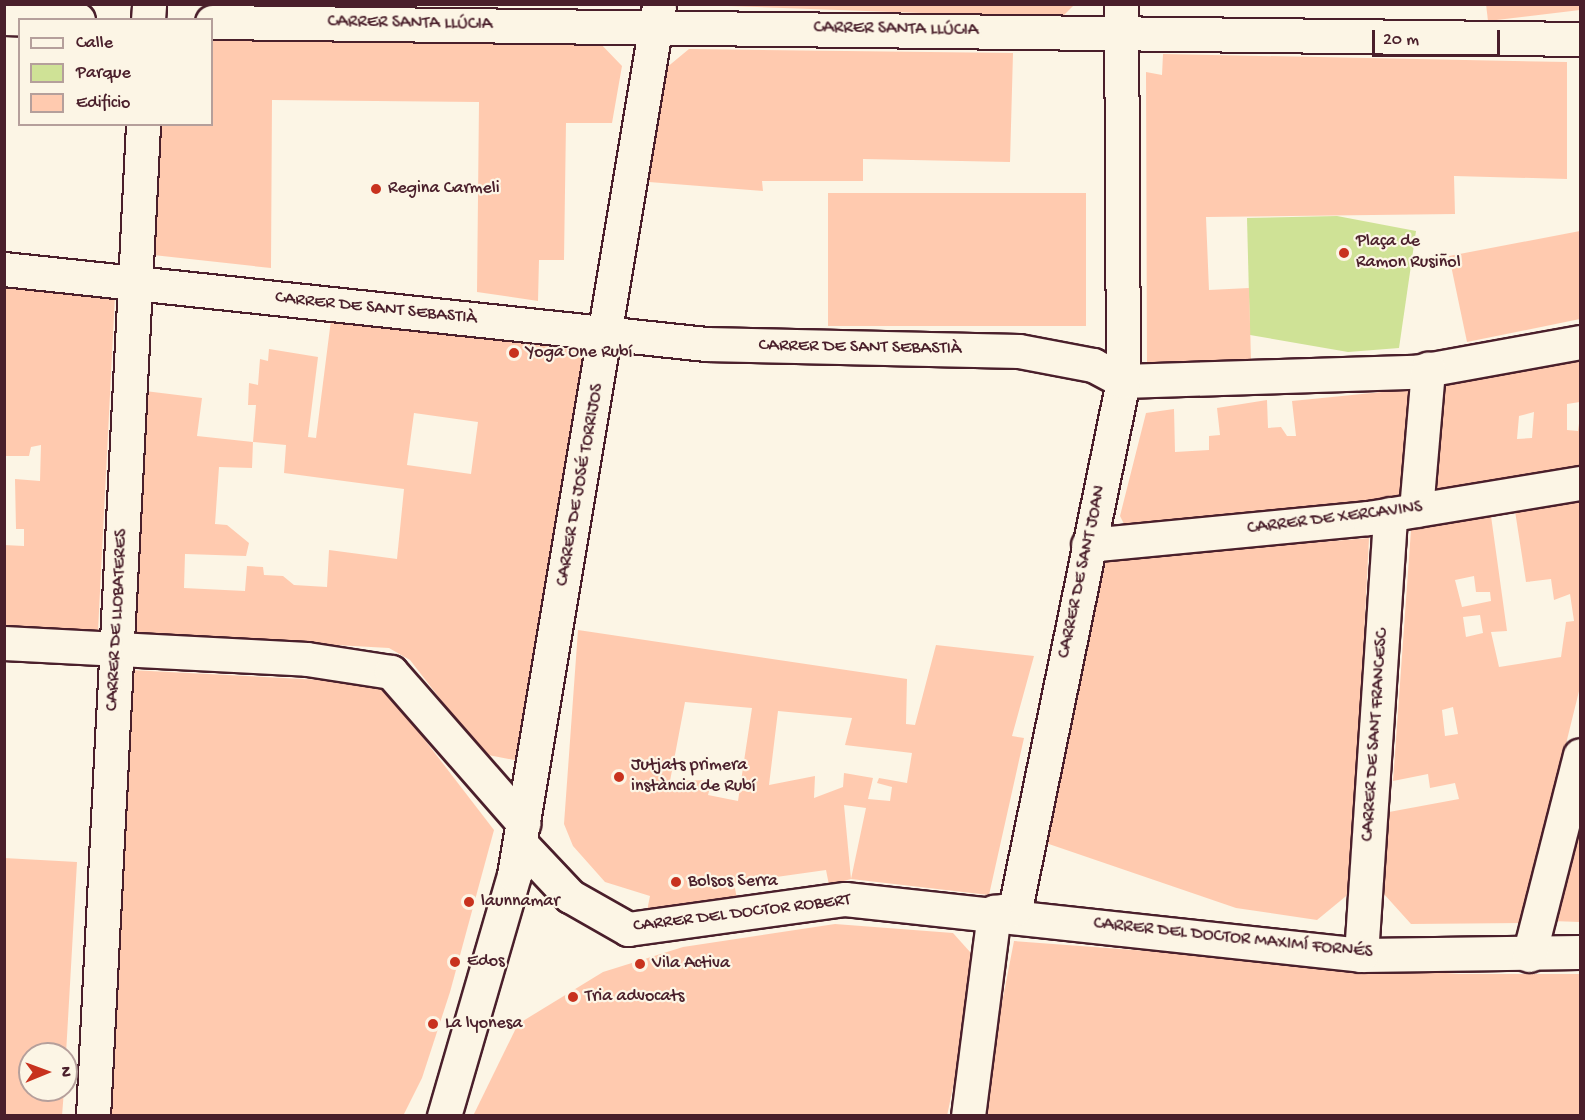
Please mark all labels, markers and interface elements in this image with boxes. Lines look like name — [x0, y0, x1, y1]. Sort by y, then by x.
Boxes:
street label: CARRER SANTA LLÚCIA — [327, 12, 493, 36]
legend — [18, 18, 213, 126]
street label: CARRER SANTA LLÚCIA — [813, 18, 979, 42]
scale bar — [1375, 18, 1502, 56]
text: 20 m — [1383, 30, 1419, 51]
text: Calle — [76, 33, 113, 54]
text: Parque — [76, 63, 131, 84]
text: Edificio — [76, 93, 130, 114]
place label: Regina Carmeli — [388, 178, 500, 200]
marker: Regina Carmeli — [369, 182, 383, 196]
place label: Plaça de Ramon Rusiñol — [1356, 232, 1461, 274]
marker: Plaça de Ramon Rusiñol — [1337, 246, 1351, 260]
street label: CARRER DE SANT SEBASTIÀ — [274, 288, 478, 330]
street label: CARRER DE SANT SEBASTIÀ — [758, 335, 962, 361]
place label: Yoga One Rubí — [526, 342, 632, 364]
marker: Yoga One Rubí — [507, 346, 521, 360]
street label: CARRER DE JOSÉ TORRIJOS — [553, 382, 609, 588]
street label: CARRER DE SANT JOAN — [1054, 484, 1112, 660]
street label: CARRER DE XERCAVINS — [1246, 498, 1424, 540]
street label: CARRER DE LLOBATERES — [102, 528, 134, 712]
street label: CARRER DE SANT FRANCESC — [1358, 628, 1394, 842]
place label: Jutjats primera instància de Rubí — [631, 756, 756, 798]
marker: Jutjats primera instància de Rubí — [612, 770, 626, 784]
place label: Bolsos Serra — [688, 871, 778, 893]
marker: Bolsos Serra — [669, 875, 683, 889]
street label: CARRER DEL DOCTOR ROBERT — [632, 890, 852, 938]
place label: launnamar — [481, 891, 560, 913]
marker: launnamar — [462, 895, 476, 909]
street label: CARRER DEL DOCTOR MAXIMÍ FORNÉS — [1092, 914, 1374, 964]
place label: Edos — [467, 951, 505, 973]
place label: Vila Activa — [652, 953, 730, 975]
marker: Edos — [448, 955, 462, 969]
marker: Vila Activa — [633, 957, 647, 971]
place label: Tria advocats — [585, 986, 684, 1008]
marker: Tria advocats — [566, 990, 580, 1004]
place label: La lyonesa — [445, 1013, 522, 1035]
marker: La lyonesa — [426, 1017, 440, 1031]
north arrow — [18, 1042, 78, 1102]
text: N — [55, 1066, 74, 1077]

